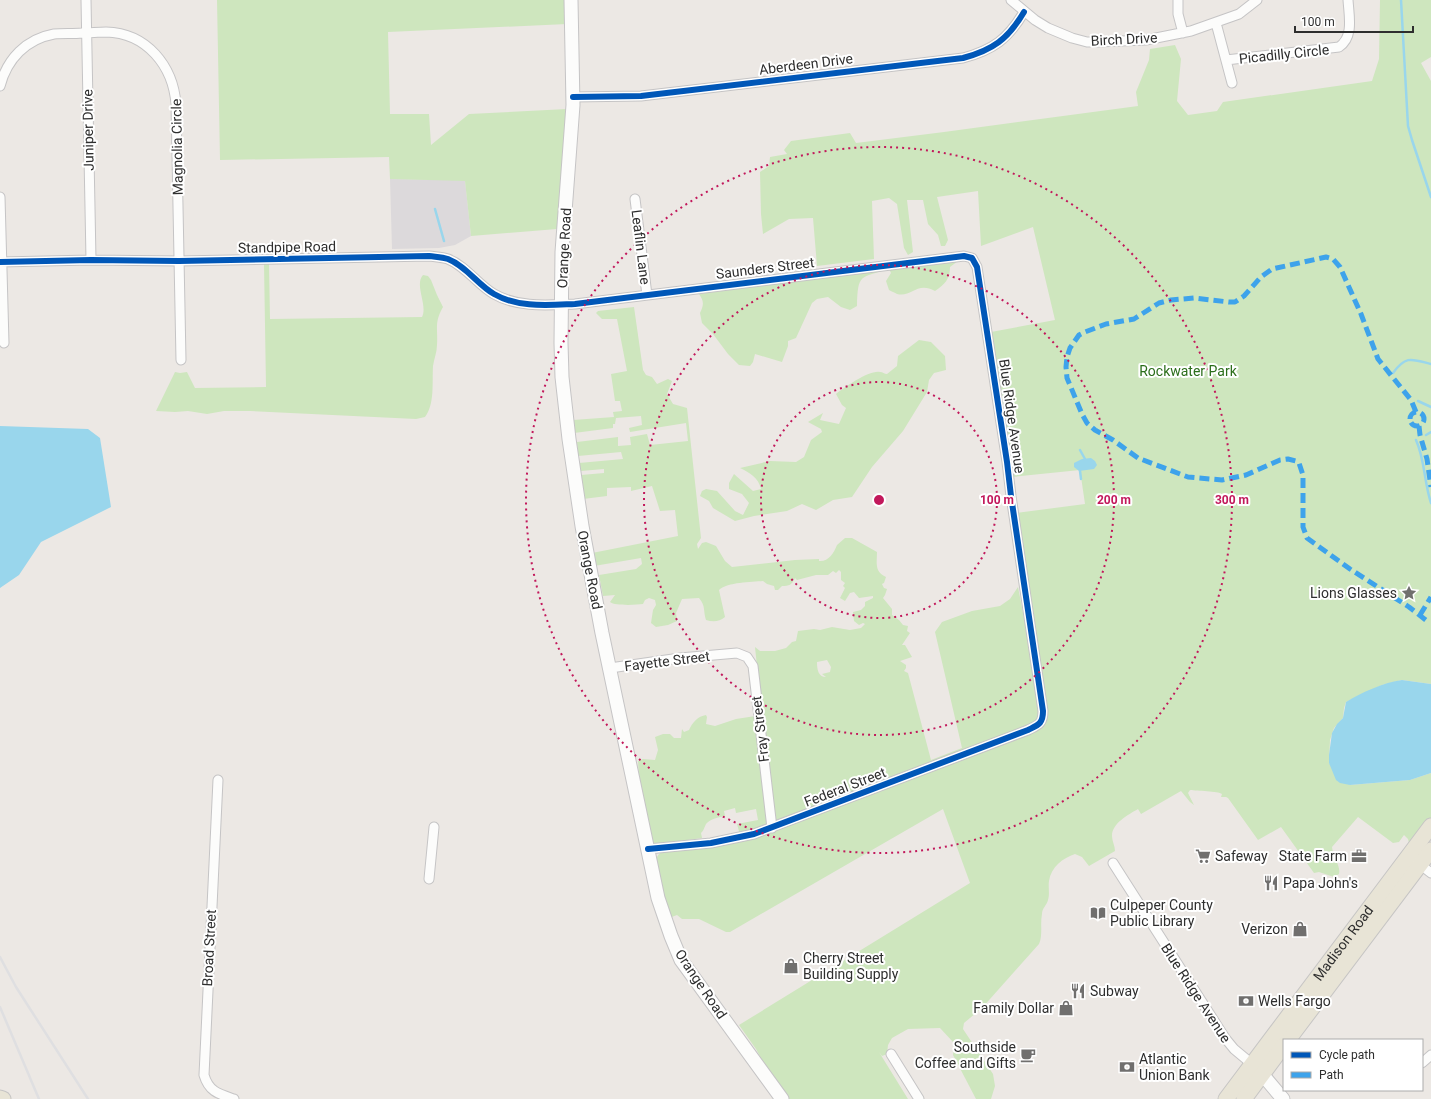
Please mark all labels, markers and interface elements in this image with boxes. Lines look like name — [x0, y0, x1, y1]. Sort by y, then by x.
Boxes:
scale bar — [1295, 8, 1413, 34]
text: 100 m — [1301, 15, 1335, 29]
street label: Birch Drive — [1090, 29, 1158, 49]
street label: Picadilly Circle — [1238, 41, 1330, 67]
street label: Aberdeen Drive — [758, 50, 854, 78]
street label: Juniper Drive — [79, 89, 97, 171]
street label: Magnolia Circle — [168, 99, 186, 195]
street label: Orange Road — [554, 207, 574, 289]
street label: Leaflin Lane — [628, 209, 654, 285]
street label: Standpipe Road — [238, 238, 336, 256]
street label: Saunders Street — [715, 254, 816, 282]
street label: Blue Ridge Avenue — [996, 358, 1028, 474]
park label: Rockwater Park — [1139, 363, 1238, 379]
centre of rings — [872, 493, 886, 507]
text: 100 m — [980, 493, 1014, 507]
text: 200 m — [1097, 493, 1131, 507]
text: 300 m — [1215, 493, 1249, 507]
street label: Orange Road — [574, 529, 606, 611]
place icon: Lions Glasses — [1400, 584, 1418, 602]
place label: Lions Glasses — [1310, 585, 1397, 601]
street label: Fayette Street — [623, 648, 711, 674]
street label: Fray Street — [748, 695, 772, 763]
street label: Federal Street — [802, 764, 889, 810]
supermarket icon: Safeway — [1194, 847, 1212, 865]
office icon: State Farm — [1350, 847, 1368, 865]
place label: Safeway — [1215, 848, 1268, 864]
place label: State Farm — [1279, 848, 1347, 864]
restaurant icon: Papa John's — [1262, 874, 1280, 892]
place label: Papa John's — [1283, 875, 1358, 891]
place label: Culpeper County Public Library — [1110, 897, 1213, 929]
street label: Madison Road — [1310, 902, 1376, 984]
library icon: Culpeper County Public Library — [1089, 904, 1107, 922]
street label: Broad Street — [199, 909, 219, 987]
shop icon: Verizon — [1291, 920, 1309, 938]
place label: Verizon — [1241, 921, 1288, 937]
street label: Blue Ridge Avenue — [1158, 940, 1234, 1046]
street label: Orange Road — [672, 946, 730, 1022]
place label: Cherry Street Building Supply — [803, 950, 899, 982]
shop icon: Cherry Street Building Supply — [782, 957, 800, 975]
restaurant icon: Subway — [1069, 982, 1087, 1000]
place label: Subway — [1090, 983, 1139, 999]
bank icon: Wells Fargo — [1237, 992, 1255, 1010]
place label: Wells Fargo — [1258, 993, 1331, 1009]
shop icon: Family Dollar — [1057, 999, 1075, 1017]
place label: Family Dollar — [973, 1000, 1054, 1016]
place label: Southside Coffee and Gifts — [915, 1039, 1016, 1071]
legend — [1283, 1039, 1423, 1091]
cafe icon: Southside Coffee and Gifts — [1019, 1046, 1037, 1064]
text: Cycle path — [1319, 1048, 1375, 1062]
place label: Atlantic Union Bank — [1139, 1051, 1210, 1083]
bank icon: Atlantic Union Bank — [1118, 1058, 1136, 1076]
text: Path — [1319, 1068, 1344, 1082]

